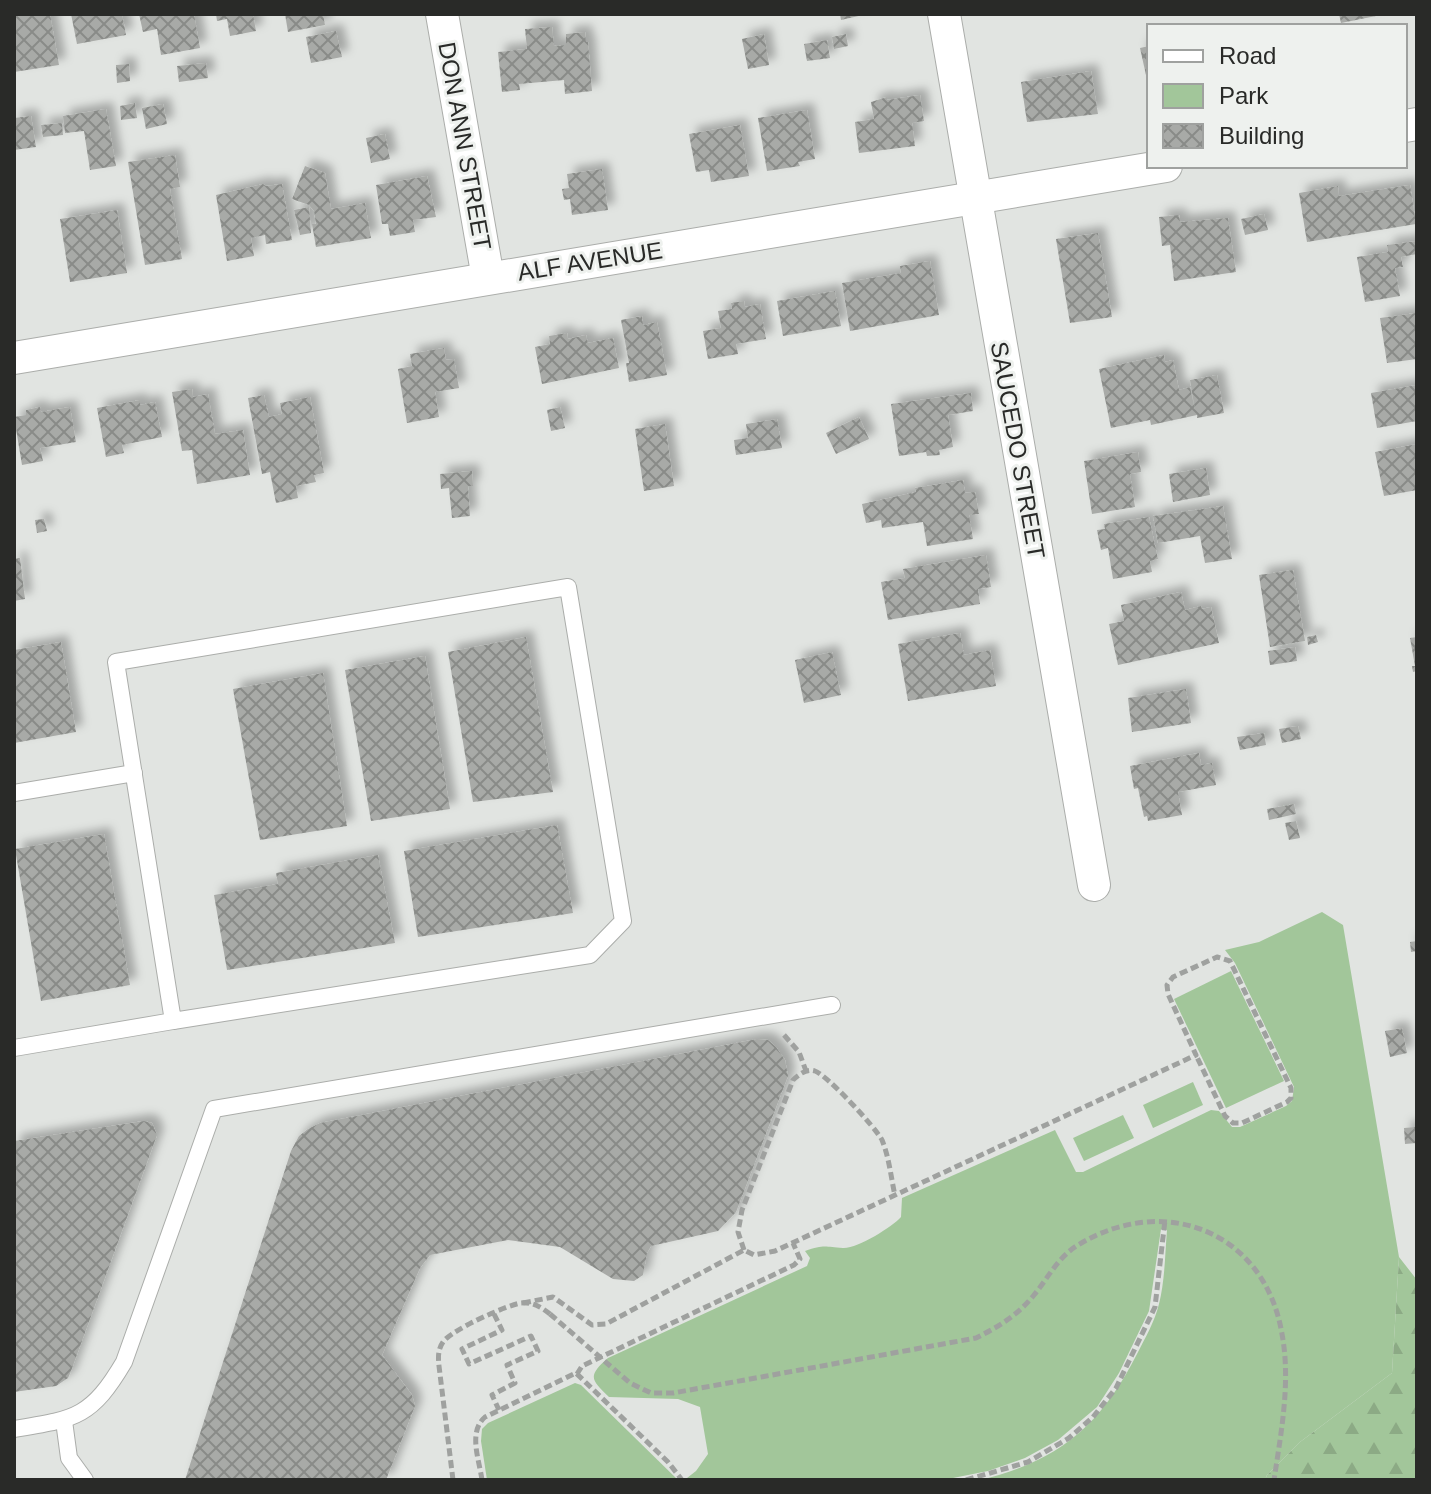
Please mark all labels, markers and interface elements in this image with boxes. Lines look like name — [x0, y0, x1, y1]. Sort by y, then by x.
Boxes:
legend — [1147, 24, 1407, 168]
street label: DON ANN STREET — [433, 40, 497, 252]
text: Road — [1219, 42, 1276, 69]
text: Park — [1219, 82, 1269, 109]
text: Building — [1219, 122, 1304, 149]
street label: ALF AVENUE — [516, 236, 664, 286]
street label: SAUCEDO STREET — [986, 339, 1050, 561]

